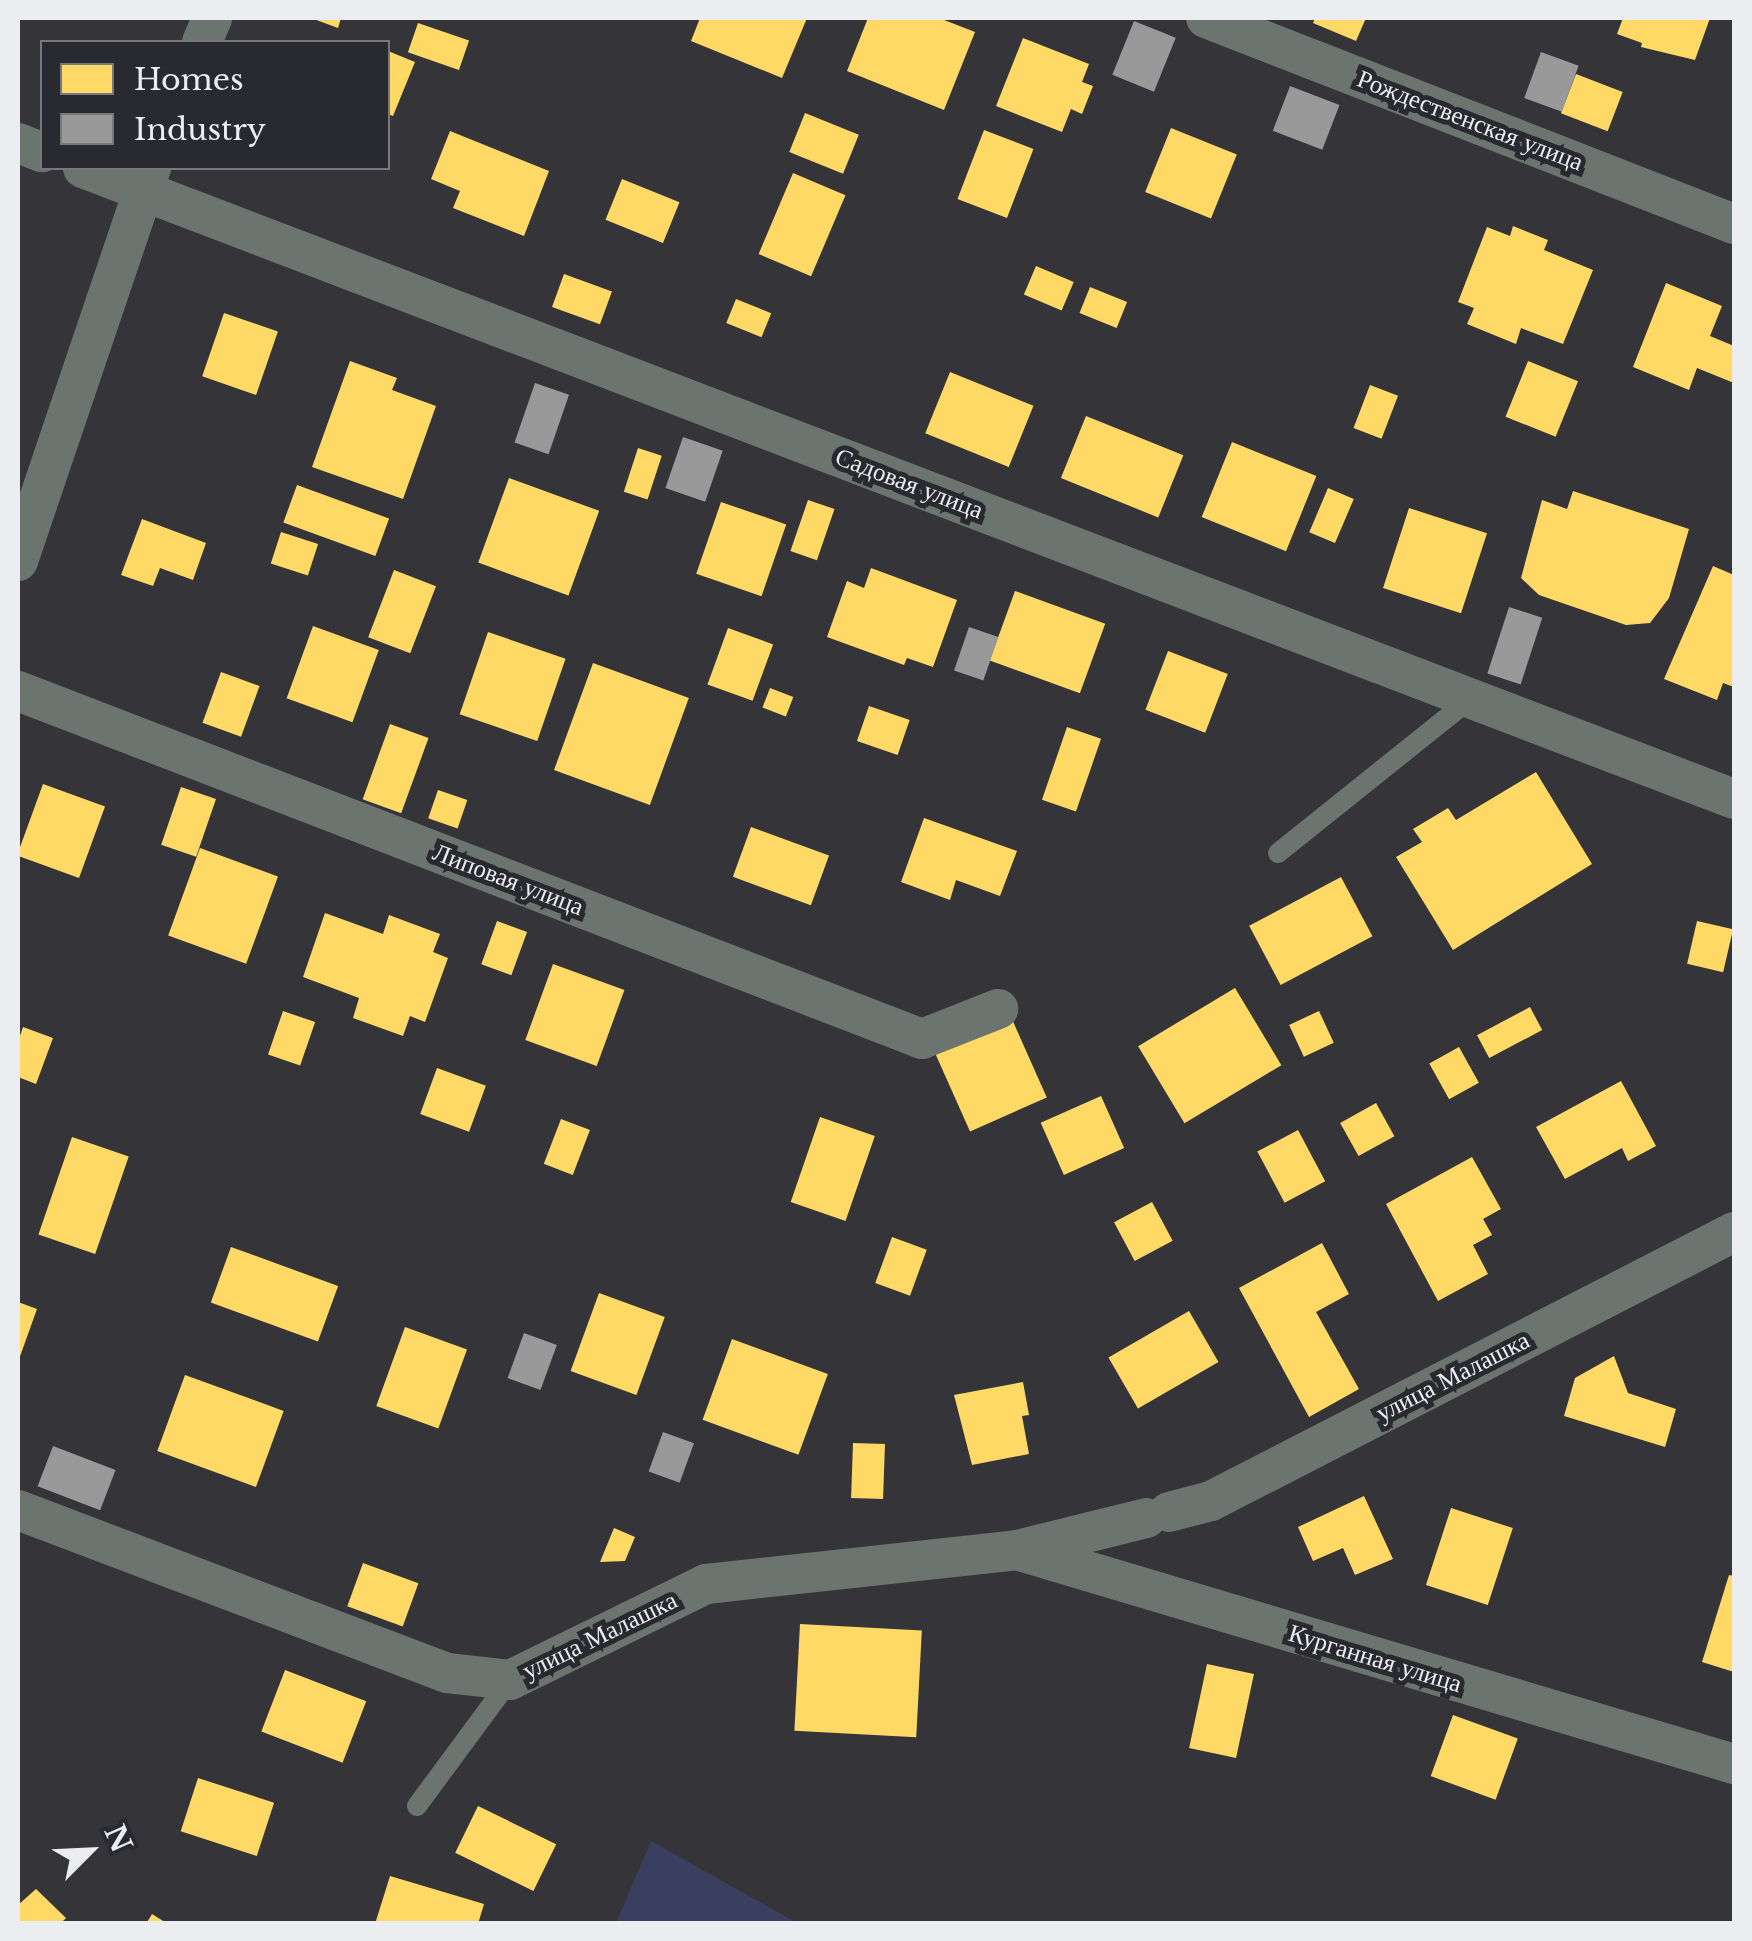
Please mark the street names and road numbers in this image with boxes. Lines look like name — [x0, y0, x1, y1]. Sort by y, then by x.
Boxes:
street label: Рождественская улица — [1353, 64, 1587, 178]
street label: Садовая улица — [831, 442, 987, 526]
street label: Липовая улица — [428, 837, 588, 923]
street label: улица Малашка — [1371, 1325, 1535, 1429]
street label: улица Малашка — [518, 1586, 682, 1686]
street label: Курганная улица — [1285, 1618, 1465, 1700]

